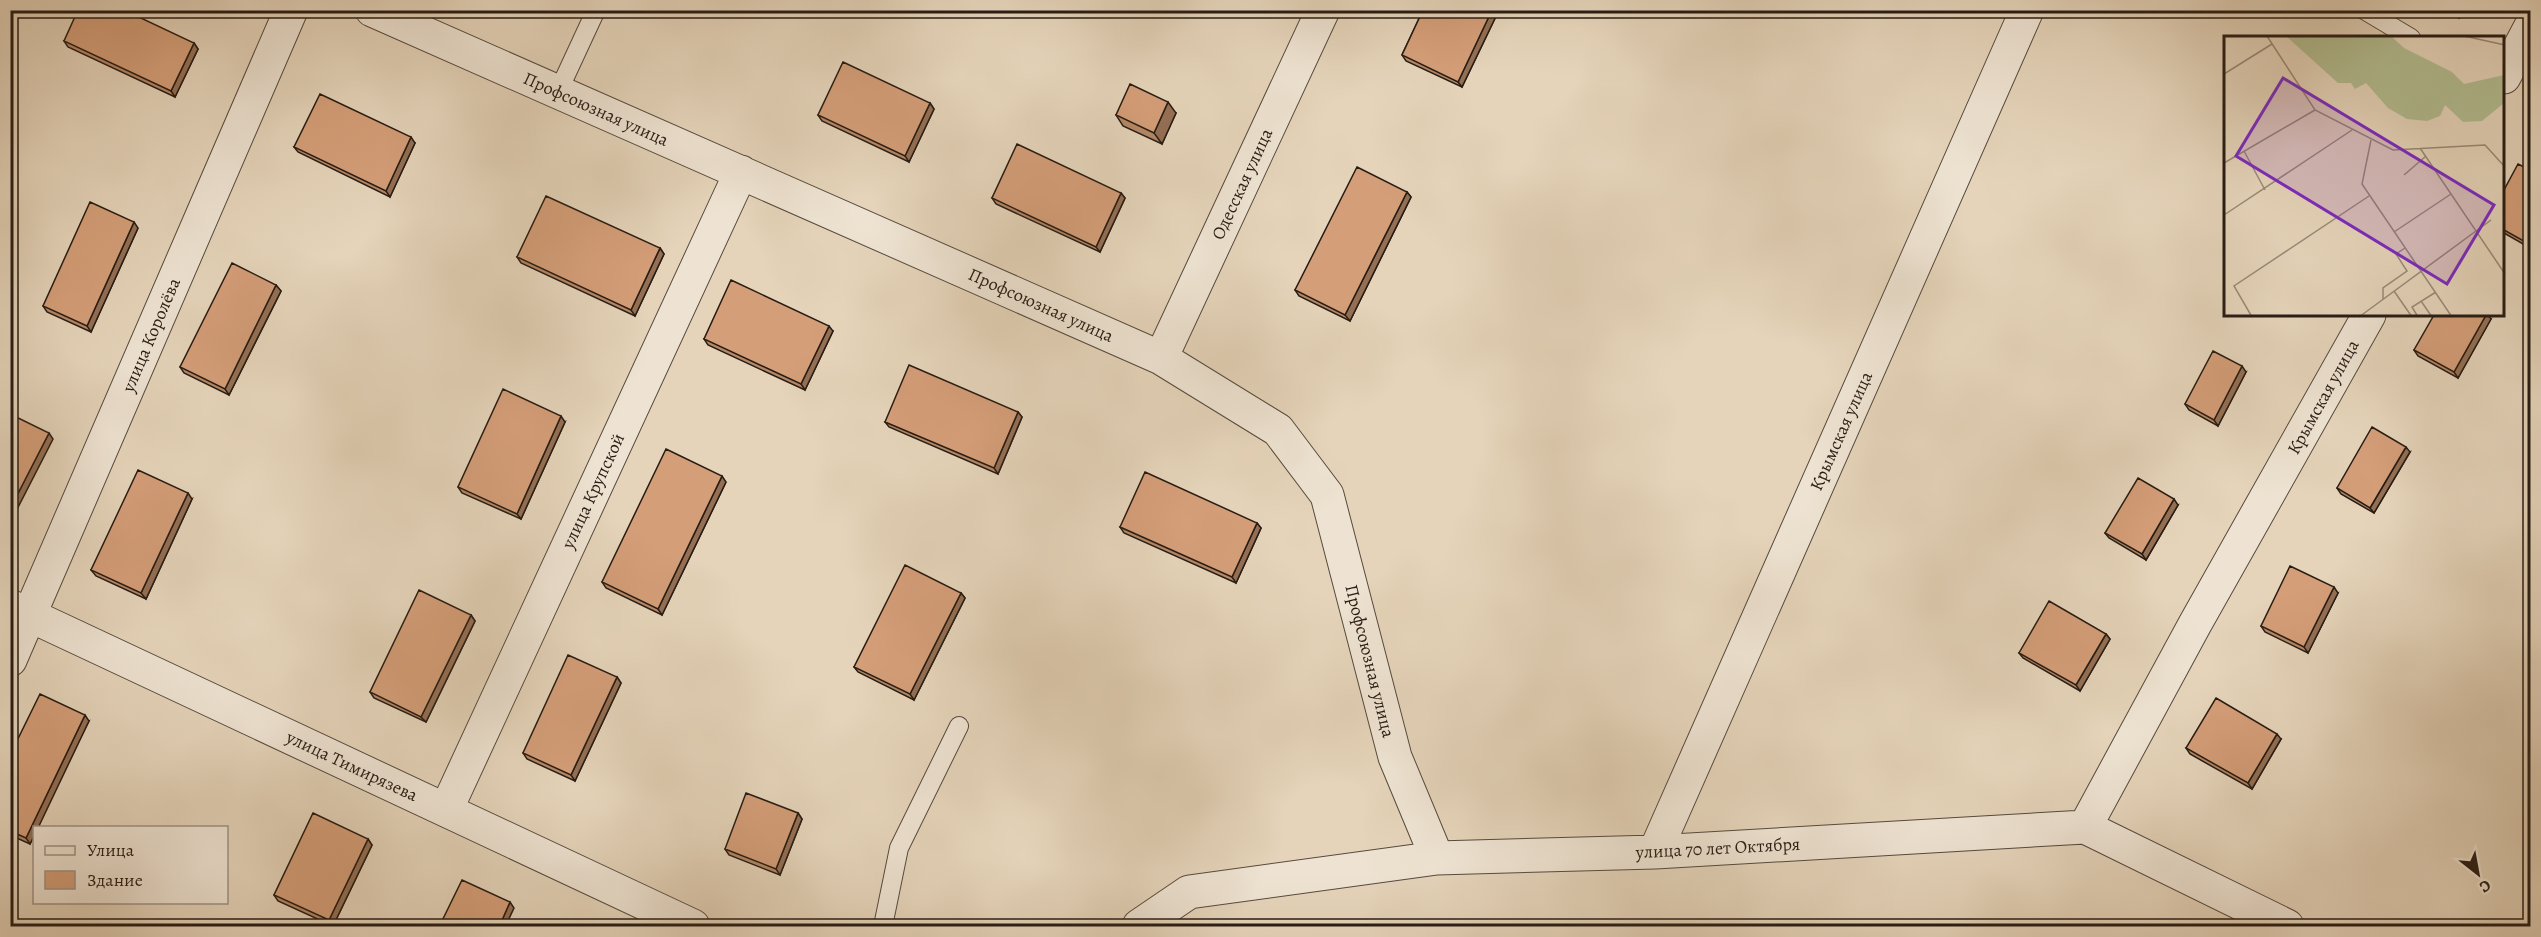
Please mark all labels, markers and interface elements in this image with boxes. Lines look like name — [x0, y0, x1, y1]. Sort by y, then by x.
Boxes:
inset map — [2224, 36, 2505, 316]
street label: Профсоюзная улица — [519, 66, 673, 152]
street label: Одесская улица — [1206, 124, 1279, 244]
street label: Профсоюзная улица — [964, 262, 1118, 348]
street label: улица Королёва — [116, 273, 186, 397]
street label: Крымская улица — [2281, 335, 2365, 459]
street label: Крымская улица — [1804, 367, 1878, 494]
street label: улица Крупской — [555, 429, 630, 553]
street label: Профсоюзная улица — [1339, 582, 1401, 741]
street label: улица Тимирязева — [281, 725, 422, 807]
legend — [33, 826, 228, 904]
street label: улица 70 лет Октября — [1634, 832, 1801, 864]
text: Улица — [87, 838, 135, 862]
north arrow — [2448, 844, 2508, 904]
text: Здание — [87, 868, 143, 892]
text: С — [2475, 874, 2495, 898]

